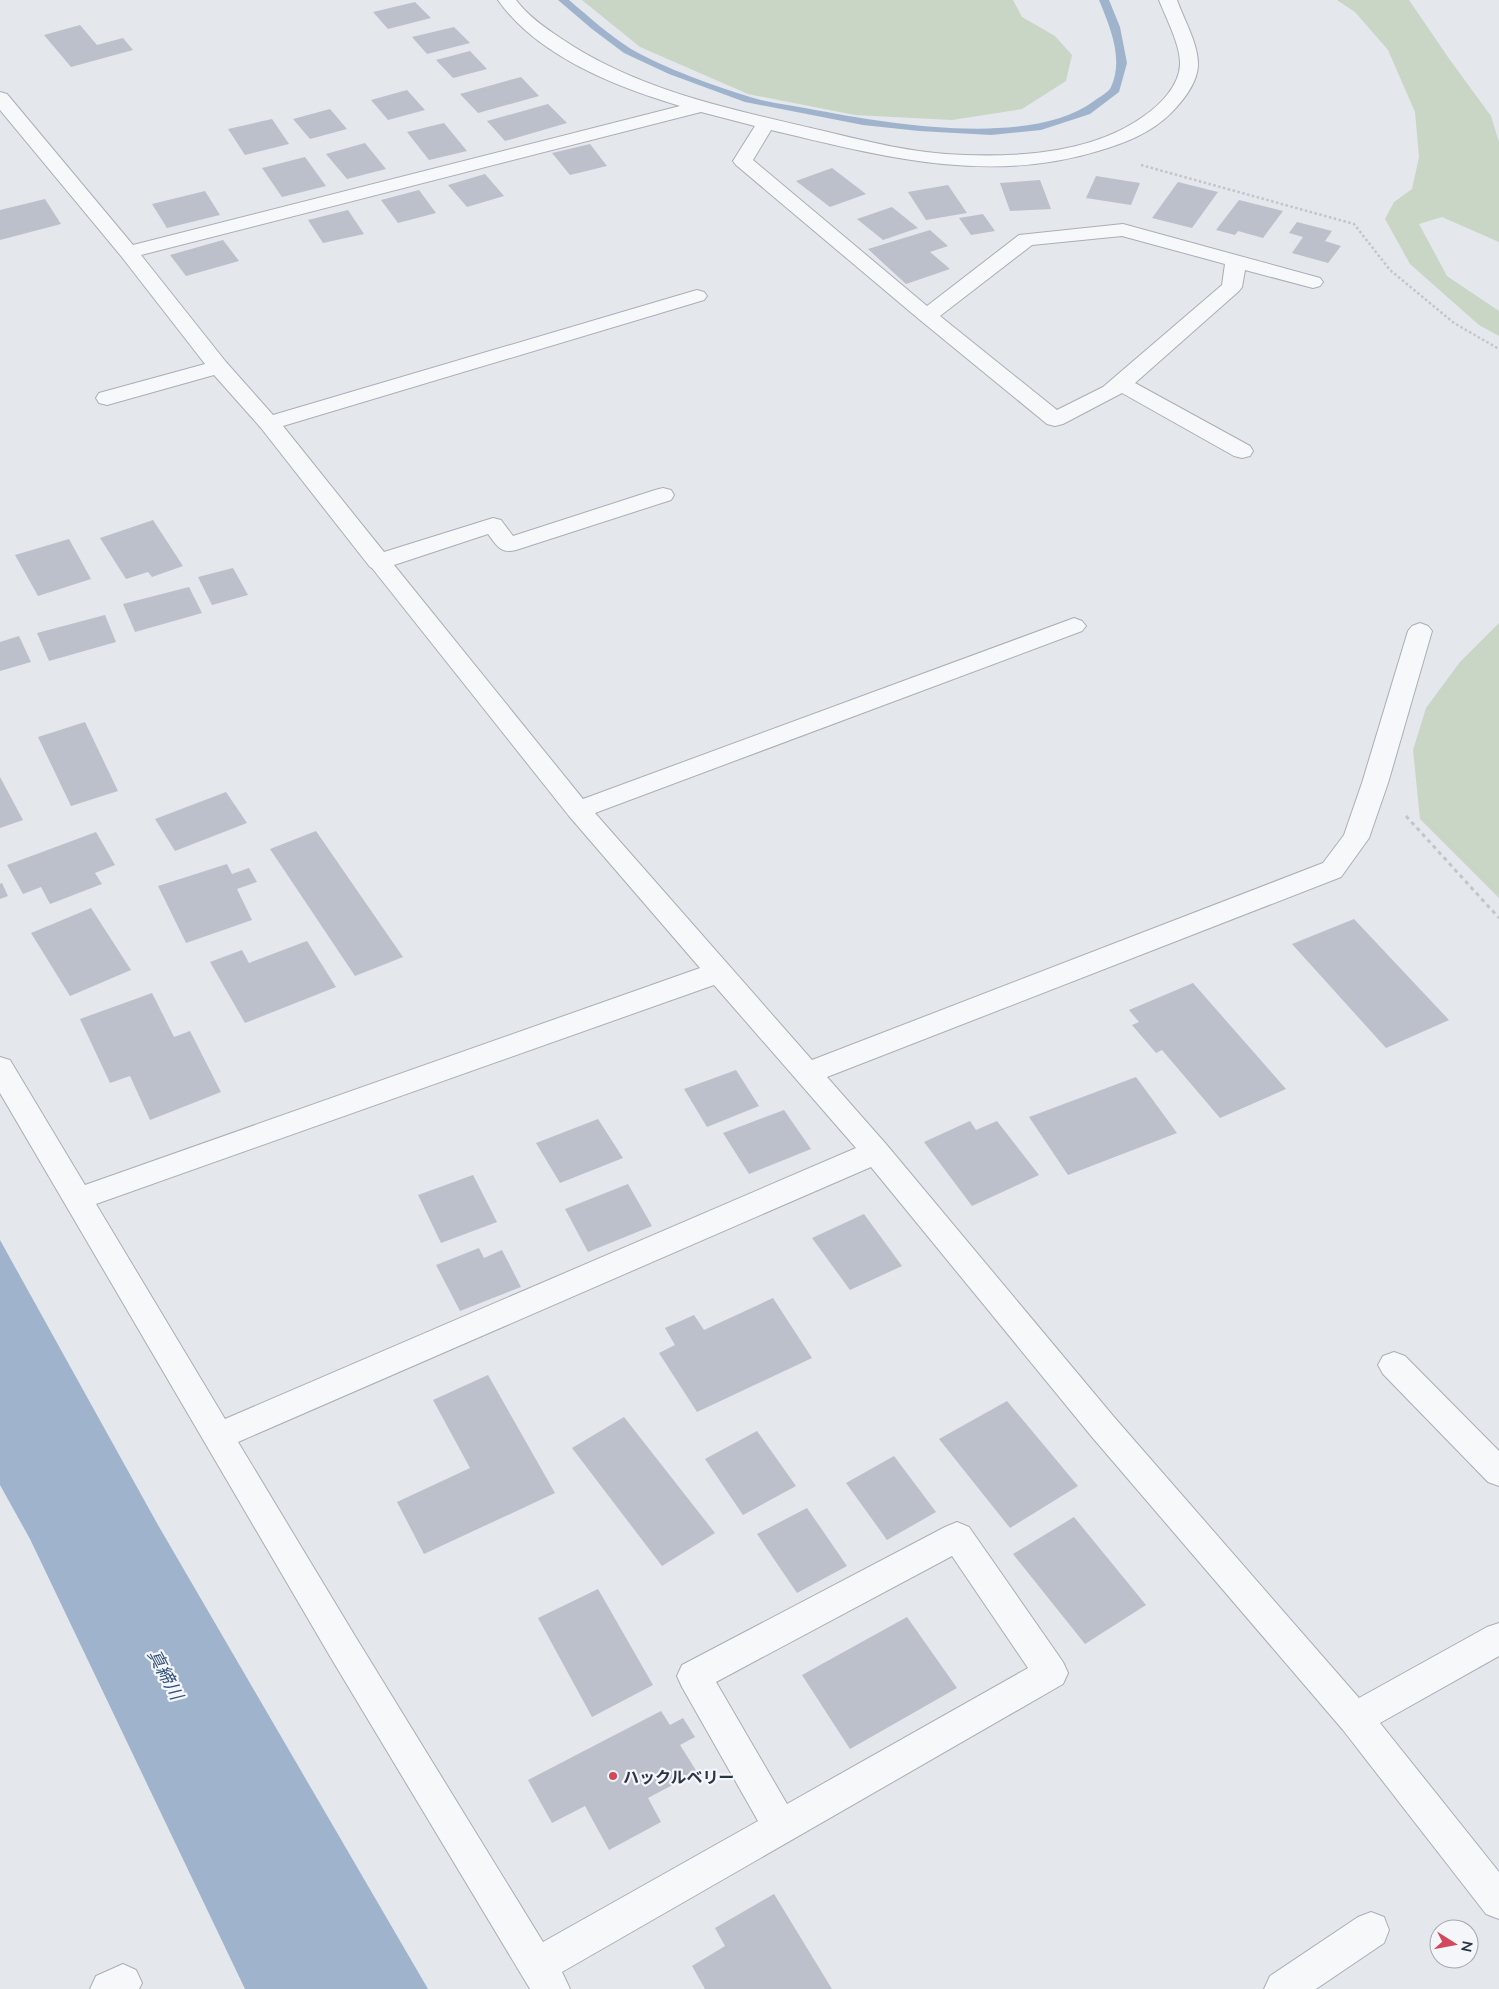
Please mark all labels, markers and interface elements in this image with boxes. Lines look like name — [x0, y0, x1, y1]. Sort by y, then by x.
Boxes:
water label: 真締川 — [144, 1645, 189, 1705]
place label: ハックルベリー — [623, 1767, 735, 1786]
marker: ハックルベリー — [607, 1770, 619, 1782]
north arrow — [1429, 1919, 1479, 1969]
text: N — [1458, 1940, 1477, 1953]

